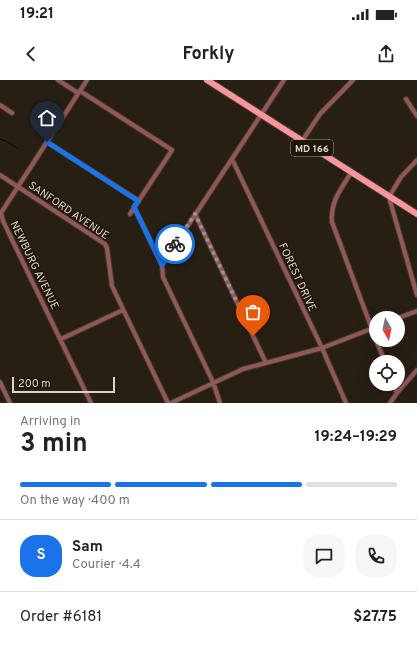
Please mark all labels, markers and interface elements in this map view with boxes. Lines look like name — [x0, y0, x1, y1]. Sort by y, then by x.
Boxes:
text: 19:21 — [20, 5, 54, 24]
icon: back — [20, 43, 42, 65]
text: Forkly — [183, 43, 234, 66]
icon: share — [375, 43, 397, 65]
pin — [30, 101, 64, 142]
icon: home — [36, 107, 58, 129]
road number: MD 166 — [291, 140, 333, 156]
street label: SANFORD AVENUE — [25, 179, 111, 243]
street label: NEWBURG AVENUE — [7, 219, 62, 312]
courier — [155, 224, 195, 264]
icon: bike — [164, 233, 186, 255]
street label: FOREST DRIVE — [275, 241, 319, 314]
pin — [236, 295, 270, 336]
icon: bag — [242, 301, 264, 323]
north arrow — [369, 311, 405, 347]
map controls — [369, 311, 405, 391]
button: locate — [369, 355, 405, 391]
scale bar — [12, 375, 115, 394]
text: 200 m — [18, 377, 51, 391]
text: Arriving in — [20, 414, 81, 430]
text: 3 min — [20, 428, 88, 461]
text: 19:24–19:29 — [315, 428, 397, 447]
text: On the way · 400 m — [20, 493, 130, 509]
button: chat — [303, 535, 345, 577]
button: phone — [355, 535, 397, 577]
text: Sam — [72, 538, 103, 557]
text: S — [36, 546, 46, 565]
text: Courier · 4.4 — [72, 557, 141, 573]
text: Order #6181 — [20, 608, 102, 627]
text: $27.75 — [353, 608, 397, 627]

